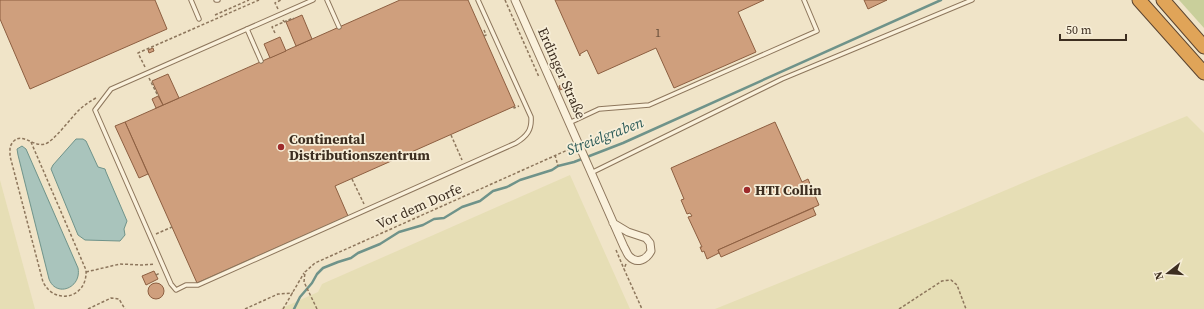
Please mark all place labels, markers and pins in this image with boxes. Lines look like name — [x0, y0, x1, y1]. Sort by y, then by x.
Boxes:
place label: Continental Distributionszentrum — [289, 129, 430, 165]
marker: Continental Distributionszentrum — [276, 142, 286, 152]
place label: HTI Collin — [755, 180, 822, 200]
marker: HTI Collin — [742, 185, 752, 195]

